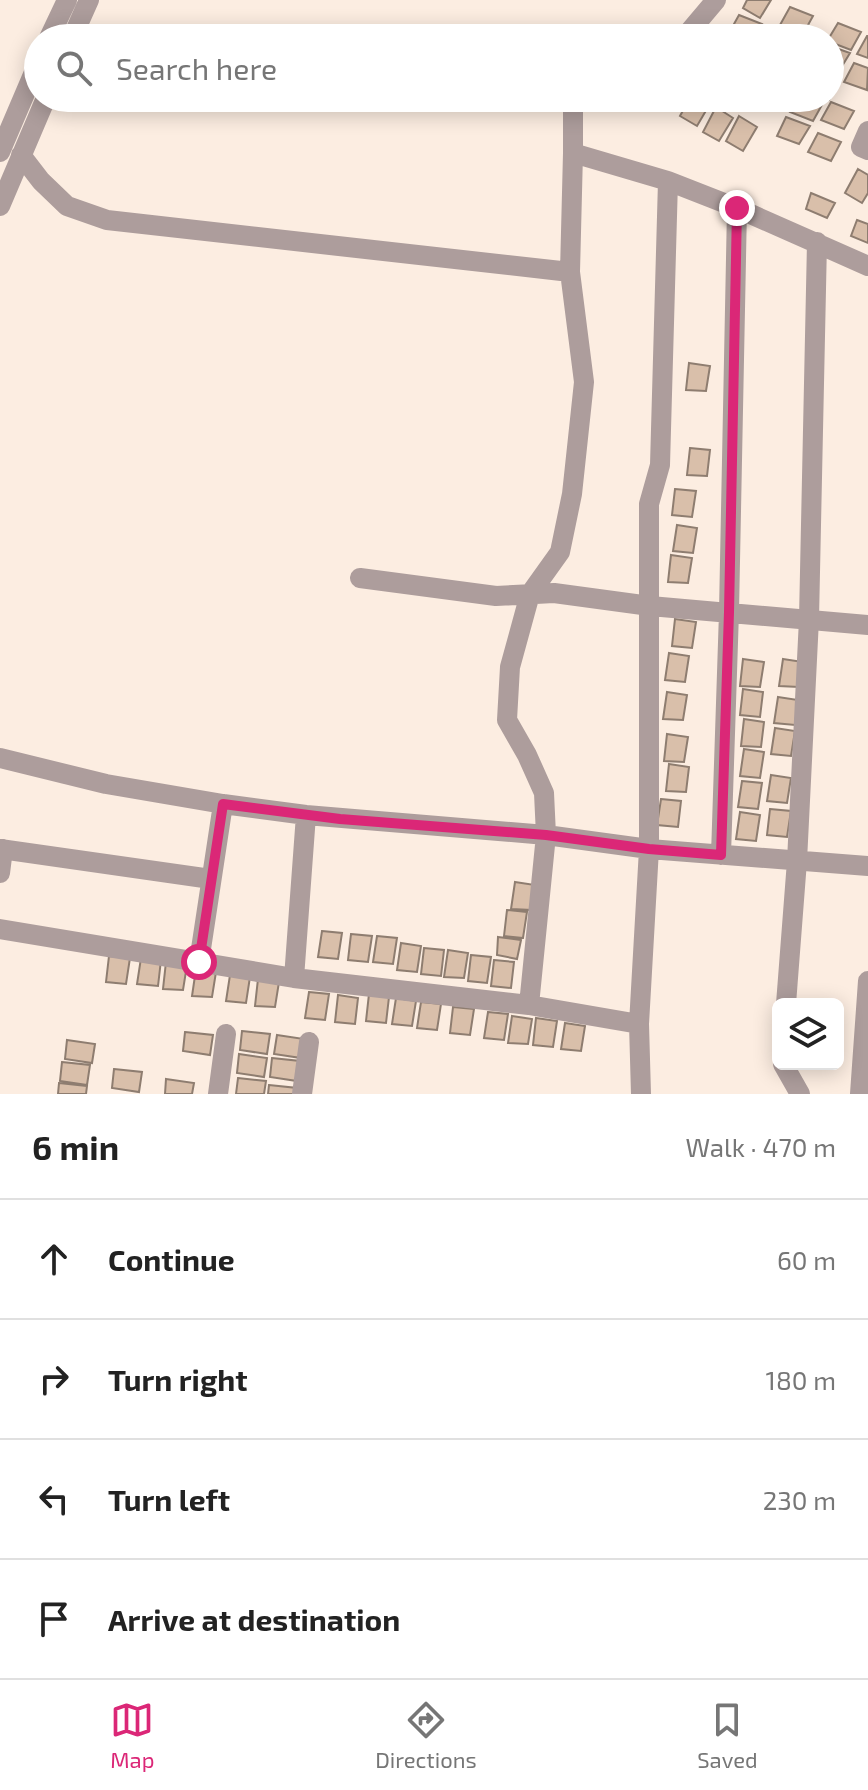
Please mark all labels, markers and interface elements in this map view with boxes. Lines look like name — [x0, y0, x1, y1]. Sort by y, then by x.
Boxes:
search box — [24, 24, 844, 112]
icon: search — [52, 46, 96, 90]
text: Search here — [116, 50, 277, 86]
route end — [719, 190, 755, 226]
route start — [181, 944, 217, 980]
map controls — [772, 998, 844, 1070]
button: layers — [772, 998, 844, 1070]
text: 6 min — [32, 1126, 119, 1167]
text: Walk · 470 m — [685, 1131, 836, 1162]
icon: ahead — [32, 1237, 76, 1281]
text: Continue — [108, 1241, 235, 1277]
text: 60 m — [777, 1244, 836, 1275]
icon: right — [32, 1357, 76, 1401]
text: Turn right — [108, 1361, 248, 1397]
text: 180 m — [766, 1364, 836, 1395]
icon: left — [32, 1477, 76, 1521]
text: Turn left — [108, 1481, 230, 1517]
text: 230 m — [763, 1484, 836, 1515]
icon: arrive — [32, 1597, 76, 1641]
text: Arrive at destination — [108, 1601, 400, 1637]
tab: Map — [110, 1698, 154, 1772]
tab: Directions — [375, 1698, 477, 1772]
tab: Saved — [697, 1698, 758, 1772]

